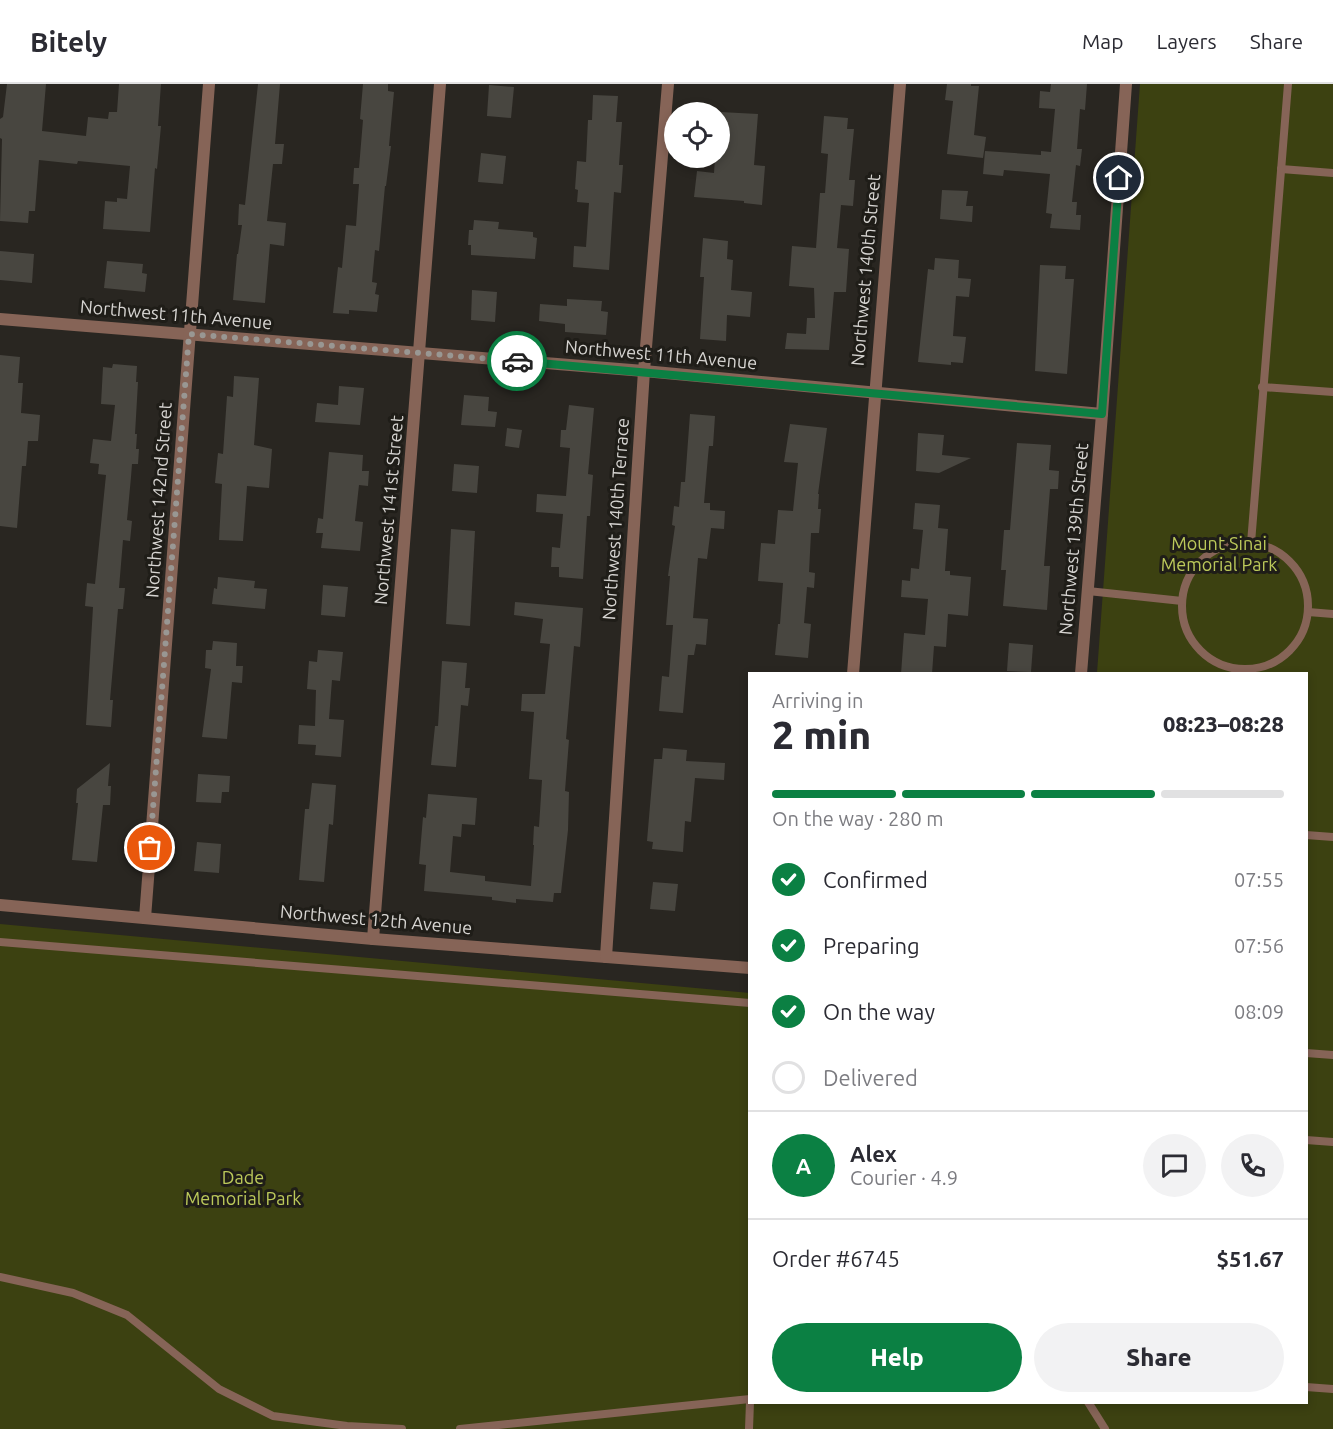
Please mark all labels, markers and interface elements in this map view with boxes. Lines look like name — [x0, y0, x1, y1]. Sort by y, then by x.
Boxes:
text: Bitely — [30, 26, 107, 57]
text: Map — [1082, 29, 1123, 53]
text: Layers — [1156, 29, 1217, 53]
text: Share — [1250, 29, 1303, 53]
map controls — [664, 102, 730, 168]
button: locate — [664, 102, 730, 168]
pin — [1093, 152, 1144, 203]
icon: home — [1102, 161, 1135, 194]
street label: Northwest 140th Street — [847, 173, 883, 367]
street label: Northwest 11th Avenue — [79, 296, 273, 332]
courier — [487, 331, 547, 391]
street label: Northwest 11th Avenue — [564, 336, 758, 372]
icon: car — [501, 345, 534, 378]
street label: Northwest 142nd Street — [141, 401, 175, 598]
street label: Northwest 141st Street — [370, 414, 406, 606]
street label: Northwest 140th Terrace — [598, 417, 632, 621]
street label: Northwest 139th Street — [1055, 442, 1091, 636]
park label: Mount Sinai Memorial Park — [1161, 533, 1277, 574]
text: Arriving in — [772, 689, 863, 712]
text: 08:23–08:28 — [1163, 711, 1284, 736]
text: 2 min — [772, 713, 871, 756]
text: On the way · 280 m — [772, 807, 944, 830]
pin — [124, 822, 175, 873]
icon: bag — [133, 831, 166, 864]
icon: check — [772, 863, 805, 896]
text: Confirmed — [823, 867, 928, 892]
text: 07:55 — [1234, 868, 1284, 891]
street label: Northwest 12th Avenue — [279, 901, 473, 937]
icon: check — [772, 929, 805, 962]
text: Preparing — [823, 933, 920, 958]
text: 07:56 — [1234, 934, 1284, 957]
icon: check — [772, 995, 805, 1028]
text: On the way — [823, 999, 935, 1024]
text: 08:09 — [1234, 1000, 1284, 1023]
text: Delivered — [823, 1065, 918, 1090]
button: chat — [1143, 1134, 1206, 1197]
button: phone — [1221, 1134, 1284, 1197]
text: Alex — [850, 1141, 897, 1166]
text: A — [796, 1153, 811, 1178]
text: Courier · 4.9 — [850, 1166, 958, 1189]
park label: Dade Memorial Park — [185, 1167, 301, 1208]
text: Order #6745 — [772, 1246, 900, 1271]
text: $51.67 — [1217, 1246, 1284, 1271]
button: Help — [772, 1323, 1022, 1392]
button: Share — [1034, 1323, 1284, 1392]

